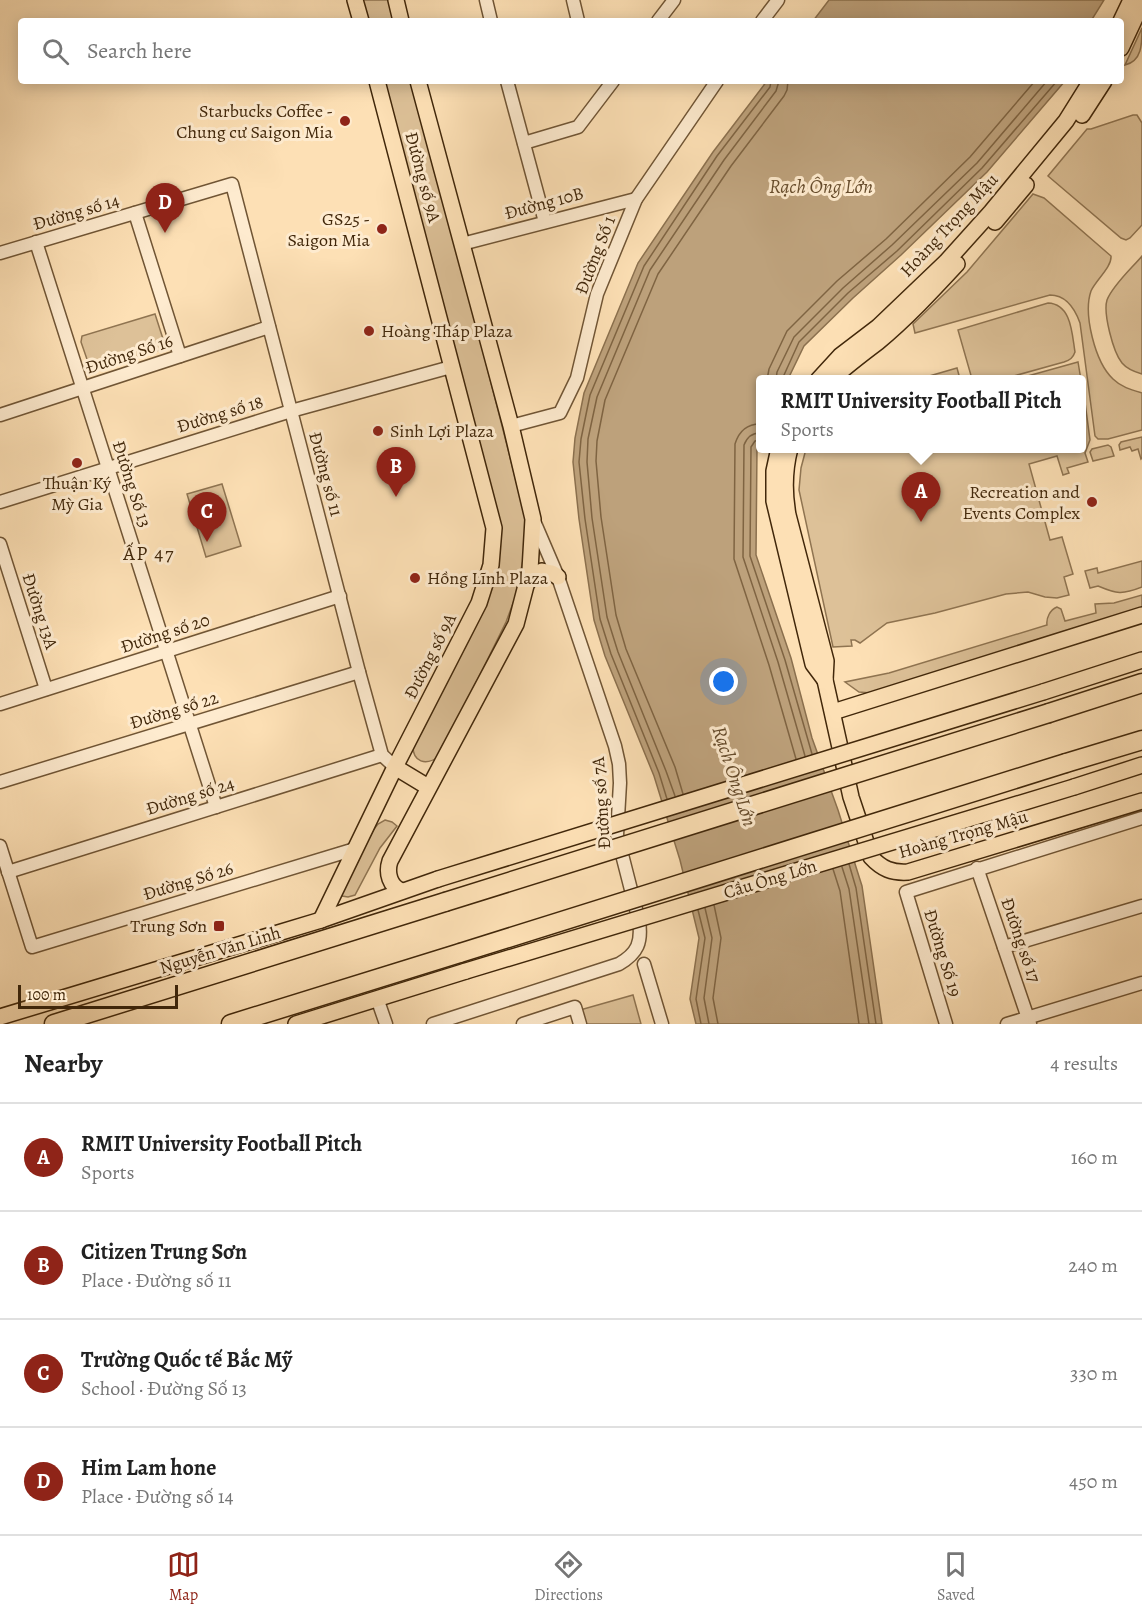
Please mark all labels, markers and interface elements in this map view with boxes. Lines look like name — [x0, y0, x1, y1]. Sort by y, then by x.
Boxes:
search box — [18, 18, 1124, 84]
icon: search — [39, 35, 72, 68]
text: Search here — [87, 36, 192, 66]
place label: Starbucks Coffee - Chung cư Saigon Mia — [176, 99, 334, 144]
marker: Starbucks Coffee - Chung cư Saigon Mia — [338, 114, 352, 128]
street label: Đường số 9A — [399, 129, 447, 225]
street label: Hoàng Trọng Mậu — [895, 168, 1004, 282]
water label: Rạch Ông Lớn — [769, 173, 873, 200]
street label: Đường 10B — [502, 181, 586, 225]
pin: D — [146, 184, 184, 233]
street label: Đường số 14 — [30, 188, 122, 236]
place label: GS25 - Saigon Mia — [287, 207, 371, 252]
street label: Đường Số 1 — [569, 212, 621, 298]
marker: GS25 - Saigon Mia — [375, 222, 389, 236]
place label: Hoàng Tháp Plaza — [381, 319, 513, 343]
marker: Hoàng Tháp Plaza — [362, 324, 376, 338]
street label: Đường Số 16 — [82, 329, 176, 379]
popup — [756, 375, 1086, 453]
text: RMIT University Football Pitch — [780, 386, 1062, 416]
street label: Đường số 18 — [174, 389, 266, 439]
text: Sports — [780, 416, 834, 443]
place label: Sinh Lợi Plaza — [390, 419, 495, 443]
marker: Sinh Lợi Plaza — [371, 424, 385, 438]
street label: Đường số 11 — [303, 429, 349, 519]
street label: Đường Số 13 — [107, 438, 157, 530]
pin: B — [376, 448, 416, 497]
marker: Thuận Ký Mỳ Gia — [70, 456, 84, 470]
place label: Thuận Ký Mỳ Gia — [43, 471, 112, 516]
pin: A — [902, 472, 940, 522]
place label: Recreation and Events Complex — [963, 480, 1080, 525]
pin: C — [188, 492, 226, 542]
marker: Recreation and Events Complex — [1085, 495, 1099, 509]
district label: ẤP 47 — [122, 540, 175, 567]
place label: Hồng Lĩnh Plaza — [427, 566, 549, 590]
street label: Đường 13A — [16, 570, 64, 653]
marker: Hồng Lĩnh Plaza — [408, 571, 422, 585]
street label: Đường số 20 — [117, 607, 213, 659]
street label: Đường số 9A — [398, 609, 462, 703]
your location — [709, 667, 738, 696]
street label: Đường số 22 — [127, 685, 222, 735]
water label: Rạch Ông Lớn — [706, 723, 763, 830]
street label: Đường số 7A — [586, 756, 616, 850]
street label: Đường số 24 — [143, 771, 237, 821]
street label: Hoàng Trọng Mậu — [895, 804, 1031, 864]
street label: Cầu Ông Lớn — [720, 853, 820, 905]
street label: Đường Số 26 — [140, 856, 236, 906]
street label: Đường số 17 — [995, 894, 1047, 986]
street label: Đường Số 19 — [918, 906, 968, 1000]
place label: Trung Sơn — [130, 914, 207, 938]
marker: Trung Sơn — [212, 919, 226, 933]
street label: Nguyễn Văn Linh — [156, 920, 284, 980]
scale bar — [18, 982, 178, 1010]
text: 100 m — [27, 984, 66, 1006]
text: Nearby — [24, 1046, 103, 1081]
text: 4 results — [1050, 1050, 1118, 1077]
text: RMIT University Football Pitch — [81, 1129, 362, 1159]
text: A — [37, 1144, 50, 1171]
text: 160 m — [1071, 1144, 1118, 1171]
text: Sports — [81, 1159, 134, 1186]
text: Citizen Trung Sơn — [81, 1237, 247, 1267]
text: B — [37, 1252, 50, 1279]
text: 240 m — [1068, 1252, 1118, 1279]
text: Place · Đường số 11 — [81, 1267, 231, 1294]
text: Trường Quốc tế Bắc Mỹ — [81, 1345, 292, 1375]
text: C — [37, 1360, 50, 1387]
text: 330 m — [1070, 1360, 1118, 1387]
text: School · Đường Số 13 — [81, 1375, 247, 1402]
text: Him Lam hone — [81, 1453, 216, 1483]
text: D — [37, 1468, 50, 1495]
text: 450 m — [1069, 1468, 1118, 1495]
text: Place · Đường số 14 — [81, 1483, 234, 1510]
tab: Map — [167, 1548, 200, 1606]
tab: Directions — [534, 1548, 603, 1606]
tab: Saved — [937, 1548, 975, 1606]

